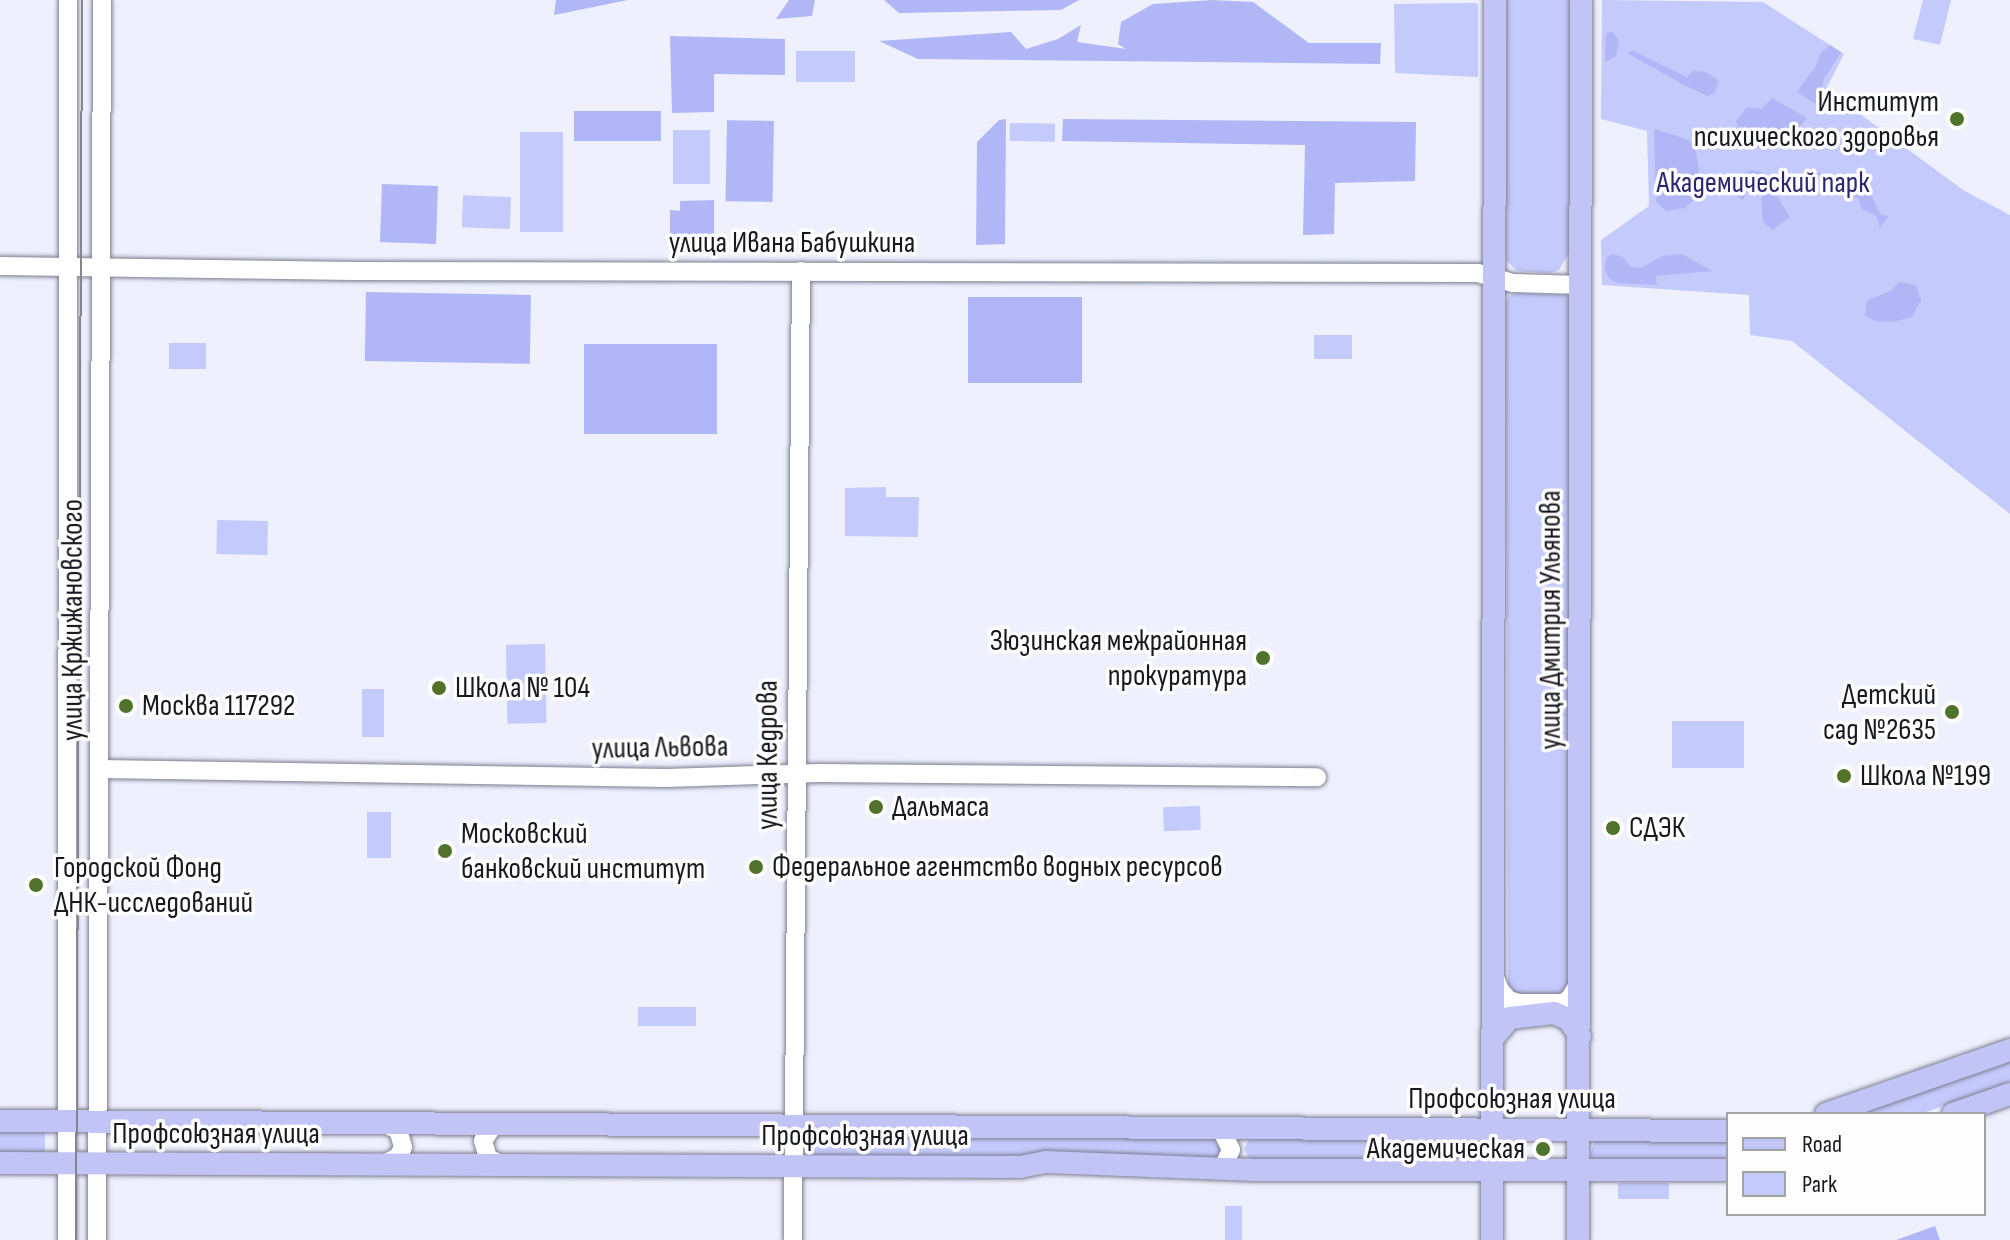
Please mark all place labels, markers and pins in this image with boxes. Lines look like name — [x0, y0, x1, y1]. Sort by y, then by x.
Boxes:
place label: Институт психического здоровья — [1694, 84, 1939, 154]
marker: Институт психического здоровья — [1946, 108, 1968, 130]
place label: Зюзинская межрайонная прокуратура — [990, 623, 1247, 694]
marker: Зюзинская межрайонная прокуратура — [1254, 649, 1272, 667]
place label: Школа № 104 — [455, 670, 590, 706]
place label: Детский сад №2635 — [1823, 677, 1936, 748]
marker: Школа № 104 — [430, 679, 448, 697]
place label: Москва 117292 — [142, 688, 295, 724]
marker: Москва 117292 — [117, 697, 135, 715]
marker: Детский сад №2635 — [1943, 703, 1961, 721]
place label: Школа №199 — [1860, 758, 1991, 794]
marker: Школа №199 — [1835, 767, 1853, 785]
place label: Дальмаса — [892, 789, 989, 825]
marker: Дальмаса — [867, 798, 885, 816]
place label: СДЭК — [1629, 810, 1685, 846]
place label: Московский банковский институт — [461, 816, 705, 886]
marker: СДЭК — [1604, 819, 1622, 837]
marker: Московский банковский институт — [436, 842, 454, 860]
place label: Федеральное агентство водных ресурсов — [772, 849, 1223, 885]
place label: Городской Фонд ДНК-исследований — [54, 850, 253, 920]
marker: Федеральное агентство водных ресурсов — [747, 858, 765, 876]
marker: Городской Фонд ДНК-исследований — [25, 874, 47, 896]
place label: Академическая — [1367, 1131, 1525, 1167]
marker: Академическая — [1532, 1138, 1554, 1160]

